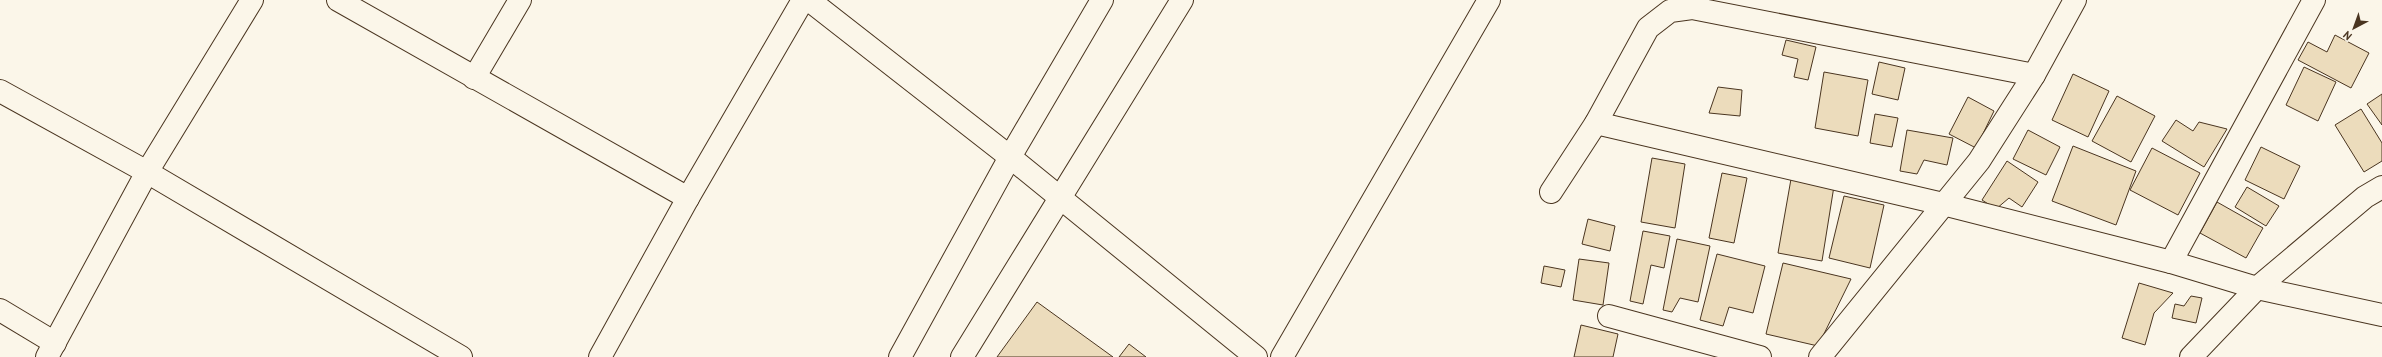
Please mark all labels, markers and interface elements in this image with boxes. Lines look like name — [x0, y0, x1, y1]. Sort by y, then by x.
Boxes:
north arrow — [2334, 8, 2374, 48]
text: N — [2340, 28, 2355, 43]

